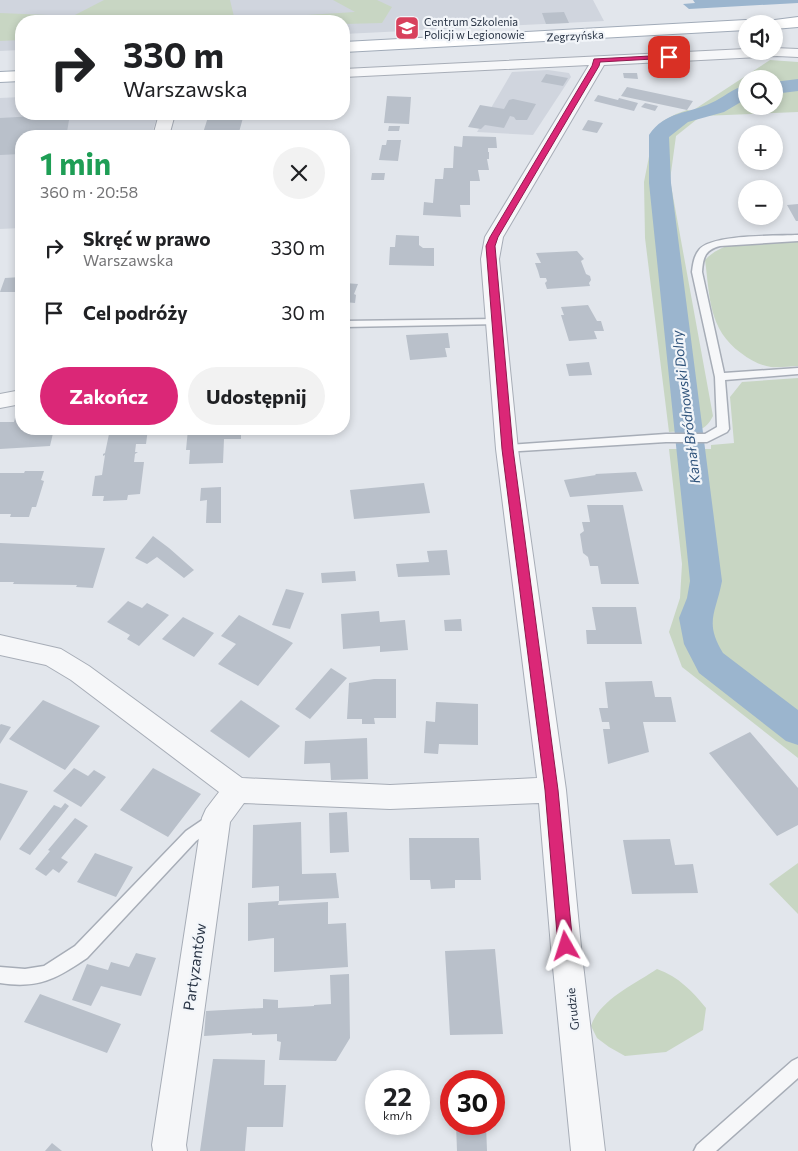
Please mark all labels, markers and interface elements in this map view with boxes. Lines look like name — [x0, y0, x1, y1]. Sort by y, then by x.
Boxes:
school or university icon: Centrum Szkolenia Policji w Legionowie — [394, 15, 420, 41]
place label: Centrum Szkolenia Policji w Legionowie — [424, 15, 525, 41]
map controls — [738, 15, 783, 225]
button: sound — [738, 15, 783, 60]
street label: Zegrzyńska — [546, 27, 604, 44]
text: 330 m — [123, 32, 224, 75]
icon: right — [40, 35, 105, 100]
pin — [648, 36, 690, 78]
icon: arrive — [655, 43, 683, 71]
button: search — [738, 70, 783, 115]
text: Warszawska — [123, 75, 247, 102]
button: + — [738, 125, 783, 170]
text: 1 min — [40, 144, 111, 181]
button: close — [273, 147, 325, 199]
button: − — [738, 180, 783, 225]
text: 360 m · 20:58 — [40, 182, 138, 201]
text: Skręć w prawo — [83, 227, 211, 250]
icon: right — [40, 234, 68, 262]
text: 330 m — [271, 236, 325, 259]
text: Warszawska — [83, 250, 173, 269]
icon: arrive — [40, 299, 68, 327]
text: Cel podróży — [83, 301, 188, 324]
text: 30 m — [282, 301, 325, 324]
water label: Kanał Bródnowski Dolny — [668, 329, 703, 485]
button: Zakończ — [40, 367, 178, 425]
button: Udostępnij — [188, 367, 325, 425]
position arrow — [539, 919, 591, 971]
street label: Partyzantów — [179, 922, 209, 1012]
street label: Grudzie — [563, 987, 581, 1031]
speed limit sign: 30 — [440, 1070, 505, 1135]
text: 22 — [383, 1081, 412, 1111]
text: km/h — [383, 1108, 412, 1122]

